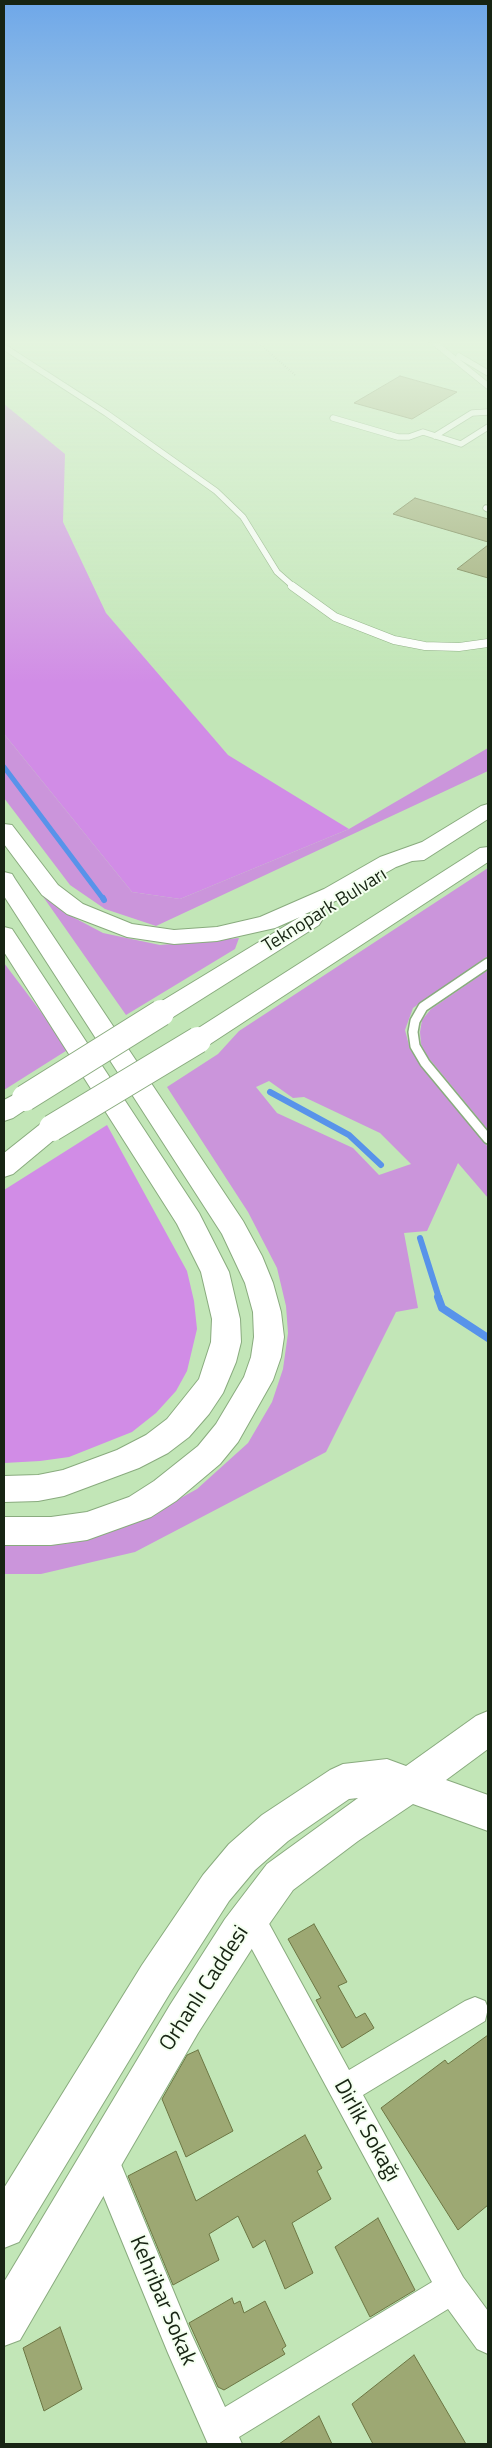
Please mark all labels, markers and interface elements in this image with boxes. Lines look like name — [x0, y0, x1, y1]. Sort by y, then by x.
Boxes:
street label: Teknopark Bulvarı — [259, 864, 391, 958]
street label: Orhanlı Caddesi — [155, 1921, 255, 2057]
street label: Dirlik Sokağı — [327, 2075, 405, 2187]
street label: Kehribar Sokak — [123, 2232, 201, 2370]

